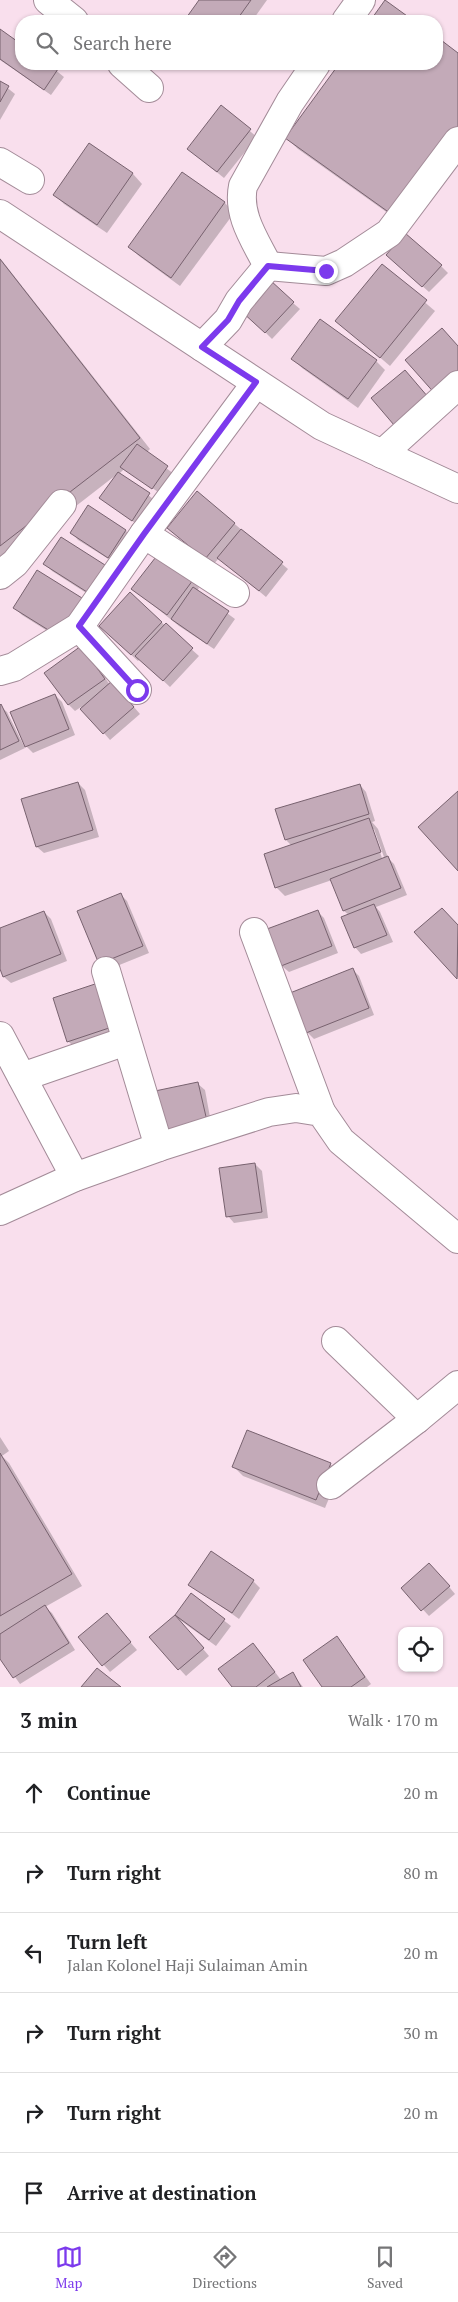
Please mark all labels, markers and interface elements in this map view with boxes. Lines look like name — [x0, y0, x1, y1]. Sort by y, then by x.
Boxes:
search box — [15, 15, 443, 70]
icon: search — [33, 29, 61, 57]
text: Search here — [73, 30, 172, 55]
route end — [315, 260, 338, 283]
route start — [126, 679, 149, 702]
map controls — [398, 1627, 443, 1672]
button: locate — [398, 1627, 443, 1672]
text: 3 min — [20, 1706, 77, 1734]
text: Walk · 170 m — [348, 1709, 438, 1731]
icon: ahead — [20, 1779, 48, 1807]
text: Continue — [67, 1780, 151, 1805]
text: 20 m — [403, 1782, 438, 1804]
icon: right — [20, 1859, 48, 1887]
text: Turn right — [67, 1860, 161, 1885]
text: 80 m — [403, 1862, 438, 1884]
text: Turn left — [67, 1929, 148, 1954]
icon: left — [20, 1939, 48, 1967]
text: 20 m — [403, 1942, 438, 1964]
text: Jalan Kolonel Haji Sulaiman Amin — [67, 1954, 308, 1976]
icon: right — [20, 2019, 48, 2047]
text: Turn right — [67, 2020, 161, 2045]
text: 30 m — [403, 2022, 438, 2044]
icon: right — [20, 2099, 48, 2127]
text: Turn right — [67, 2100, 161, 2125]
text: 20 m — [403, 2102, 438, 2124]
icon: arrive — [20, 2179, 48, 2207]
text: Arrive at destination — [67, 2180, 256, 2205]
tab: Map — [55, 2243, 83, 2292]
tab: Directions — [193, 2243, 257, 2292]
tab: Saved — [367, 2243, 403, 2292]

